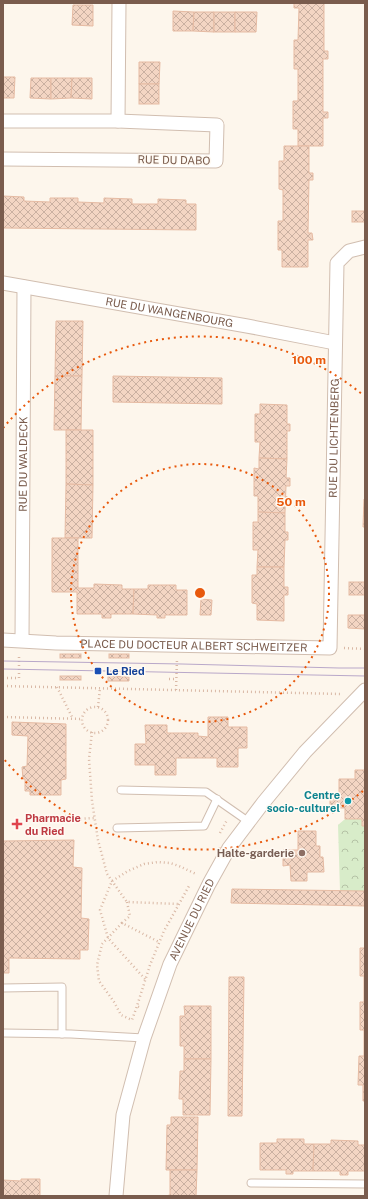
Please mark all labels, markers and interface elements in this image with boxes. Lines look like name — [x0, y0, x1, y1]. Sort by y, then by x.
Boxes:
street label: RUE DU DABO — [137, 153, 211, 167]
street label: RUE DU WANGENBOURG — [105, 295, 234, 329]
text: 100 m — [292, 353, 326, 367]
street label: RUE DU LICHTENBERG — [327, 378, 341, 498]
street label: RUE DU WALDECK — [17, 416, 29, 512]
text: 50 m — [276, 495, 306, 509]
centre of rings — [193, 586, 207, 600]
street label: PLACE DU DOCTEUR ALBERT SCHWEITZER — [80, 637, 308, 654]
place label: Le Ried — [106, 665, 145, 677]
marker: Le Ried — [93, 666, 103, 676]
place label: Centre socio-culturel — [267, 789, 340, 814]
marker: Centre socio-culturel — [343, 796, 353, 806]
place label: Pharmacie du Ried — [25, 812, 81, 837]
marker: Pharmacie du Ried — [12, 819, 22, 829]
place label: Halte-garderie — [217, 847, 294, 859]
marker: Halte-garderie — [297, 848, 307, 858]
street label: AVENUE DU RIED — [167, 876, 217, 962]

